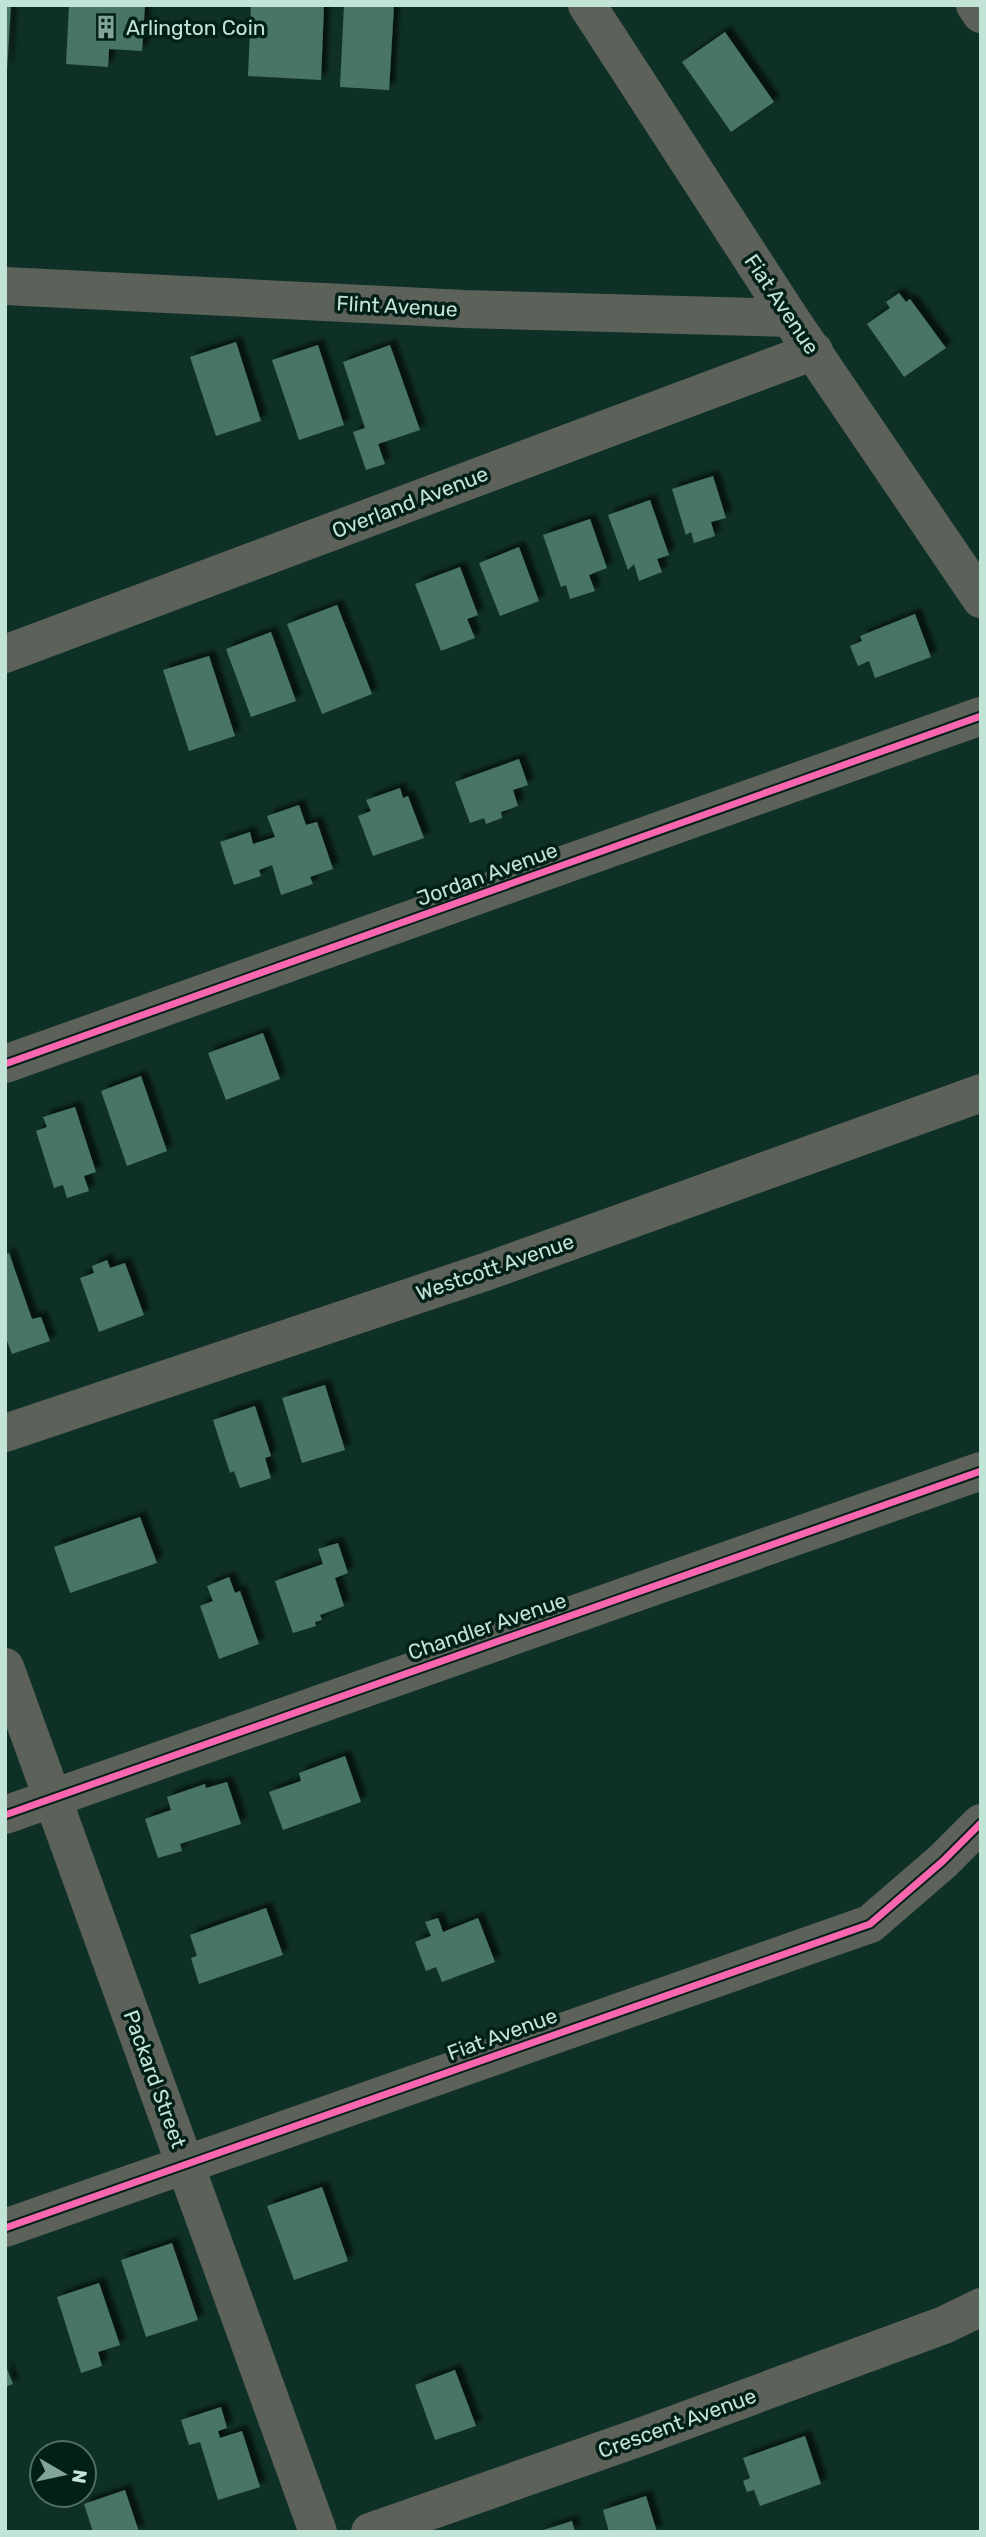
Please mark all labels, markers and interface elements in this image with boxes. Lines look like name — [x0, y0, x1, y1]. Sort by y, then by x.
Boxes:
building icon: Arlington Coin — [92, 13, 120, 41]
place label: Arlington Coin — [126, 15, 265, 40]
street label: Fiat Avenue — [739, 249, 825, 359]
street label: Flint Avenue — [336, 290, 458, 322]
street label: Overland Avenue — [328, 461, 492, 543]
street label: Jordan Avenue — [413, 837, 561, 911]
street label: Westcott Avenue — [413, 1228, 577, 1306]
street label: Chandler Avenue — [404, 1587, 570, 1665]
street label: Fiat Avenue — [444, 2003, 560, 2065]
street label: Packard Street — [118, 2007, 192, 2151]
street label: Crescent Avenue — [594, 2383, 760, 2463]
north arrow — [28, 2439, 98, 2509]
text: N — [67, 2468, 92, 2485]

